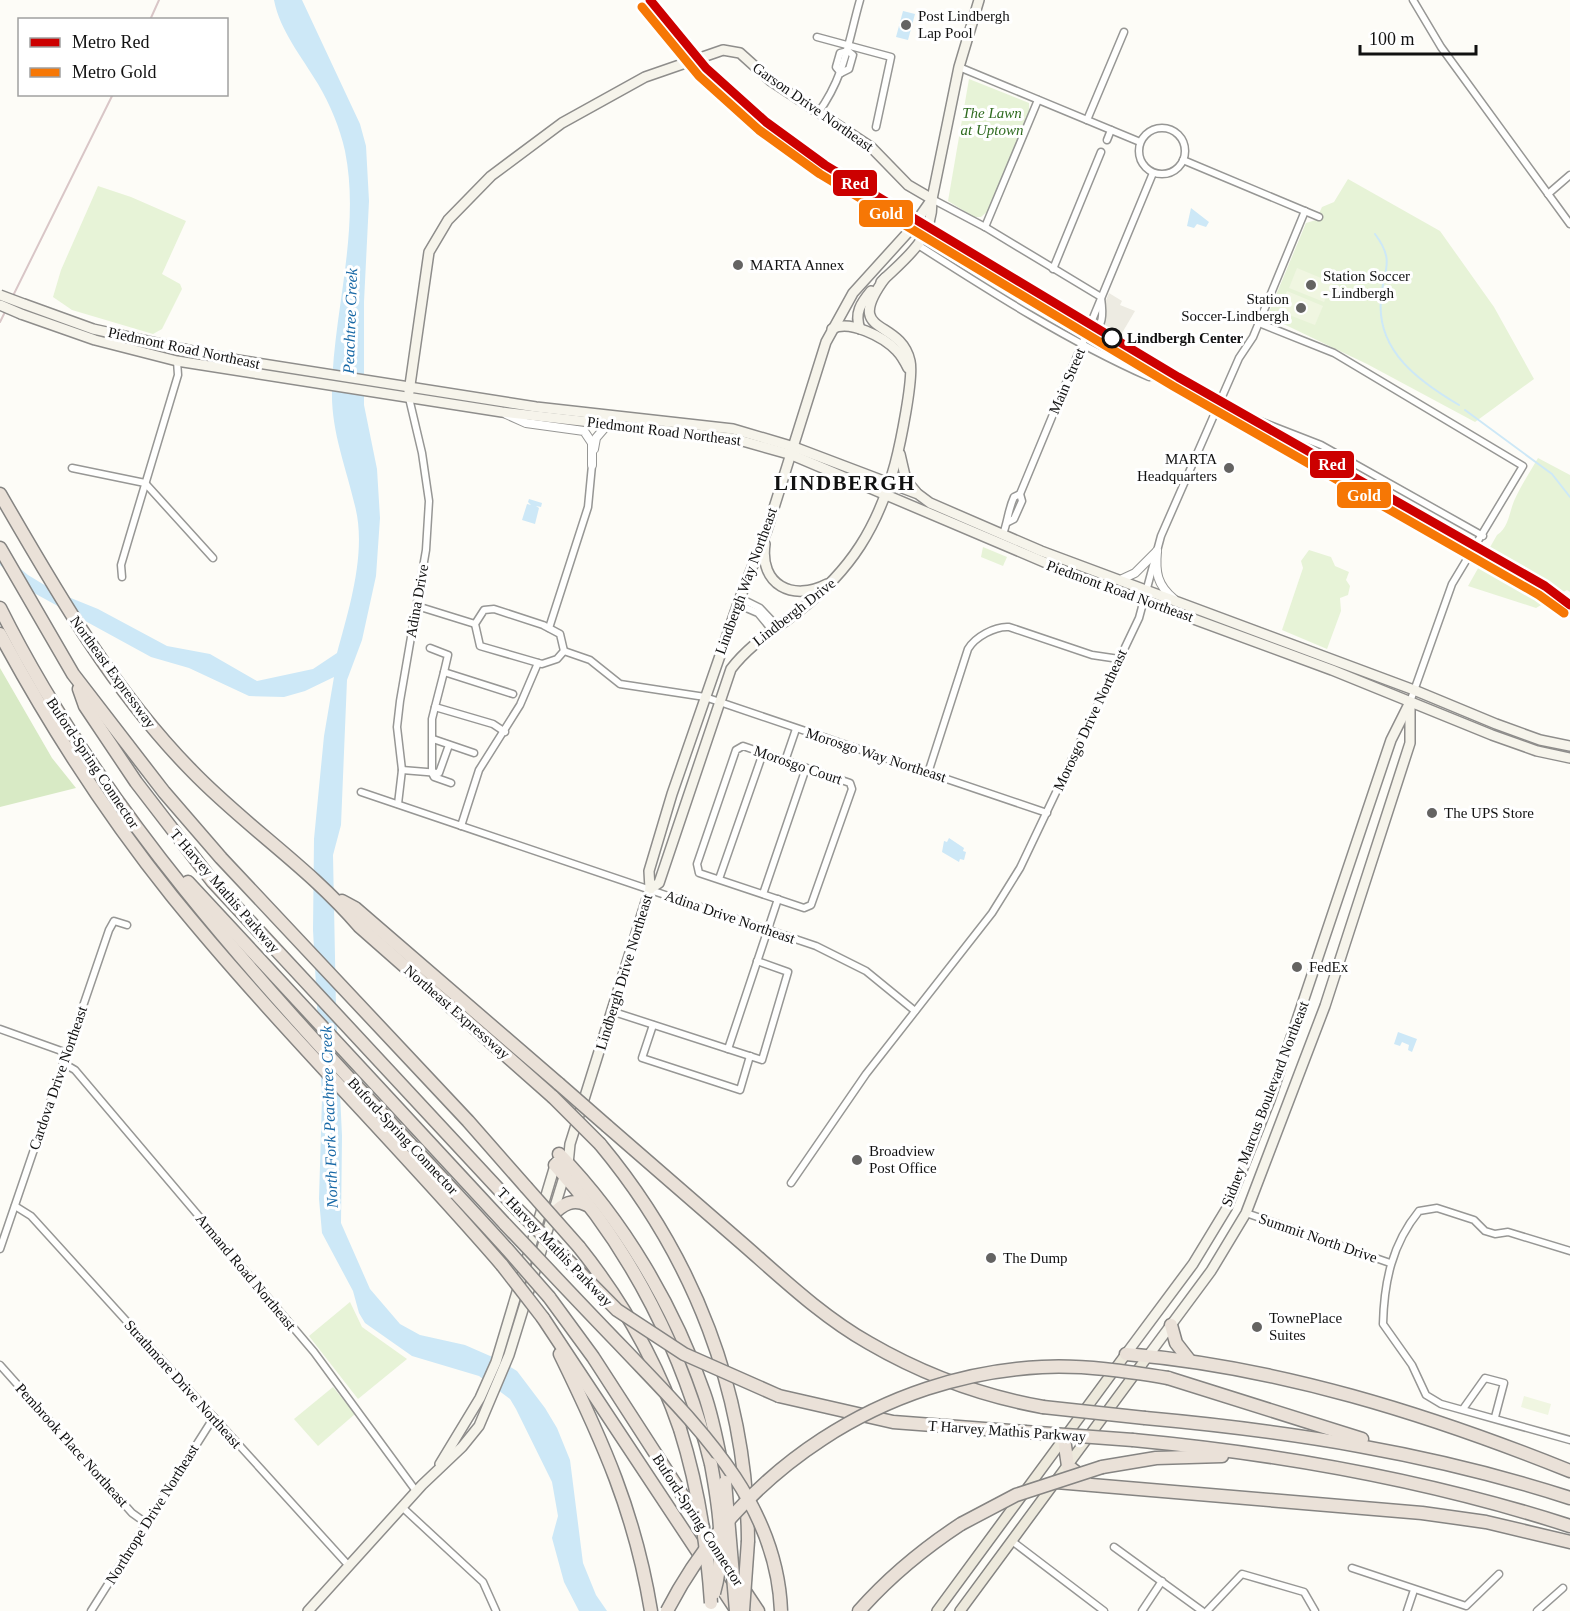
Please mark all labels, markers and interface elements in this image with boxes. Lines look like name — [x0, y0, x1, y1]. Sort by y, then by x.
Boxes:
place label: Post Lindbergh Lap Pool — [918, 8, 1010, 41]
legend — [18, 18, 228, 96]
marker: Post Lindbergh Lap Pool — [899, 18, 913, 32]
scale bar — [1360, 18, 1476, 56]
text: 100 m — [1369, 29, 1415, 49]
text: Metro Red — [72, 32, 149, 52]
street label: Garson Drive Northeast — [750, 59, 877, 155]
text: Metro Gold — [72, 62, 157, 82]
park label: The Lawn at Uptown — [961, 105, 1023, 138]
line badge: Red — [832, 169, 878, 197]
text: Red — [841, 175, 869, 192]
line badge: Gold — [858, 199, 914, 228]
text: Gold — [869, 205, 903, 222]
place label: MARTA Annex — [750, 257, 845, 273]
marker: MARTA Annex — [731, 258, 745, 272]
water label: Peachtree Creek — [340, 267, 360, 375]
place label: Station Soccer - Lindbergh — [1323, 268, 1410, 301]
marker: Station Soccer - Lindbergh — [1304, 278, 1318, 292]
place label: Station Soccer-Lindbergh — [1181, 291, 1289, 324]
marker: Station Soccer-Lindbergh — [1294, 301, 1308, 315]
street label: Piedmont Road Northeast — [107, 324, 262, 372]
marker: Lindbergh Center — [1102, 328, 1122, 348]
place label: Lindbergh Center — [1127, 330, 1244, 346]
street label: Main Street — [1046, 345, 1088, 417]
street label: Piedmont Road Northeast — [586, 414, 743, 448]
line badge: Red — [1309, 450, 1355, 479]
place label: MARTA Headquarters — [1137, 451, 1217, 484]
text: Red — [1318, 456, 1346, 473]
marker: MARTA Headquarters — [1222, 461, 1236, 475]
district label: LINDBERGH — [774, 471, 916, 495]
line badge: Gold — [1336, 481, 1392, 509]
text: Gold — [1347, 487, 1381, 504]
street label: Lindbergh Way Northeast — [712, 505, 780, 657]
street label: Piedmont Road Northeast — [1044, 557, 1196, 625]
street label: Adina Drive — [403, 563, 431, 639]
street label: Lindbergh Drive — [750, 575, 839, 649]
street label: Northeast Expressway — [67, 613, 159, 732]
street label: Morosgo Drive Northeast — [1050, 646, 1130, 793]
street label: Buford-Spring Connector — [43, 695, 143, 831]
street label: Morosgo Way Northeast — [804, 725, 949, 786]
street label: Morosgo Court — [752, 742, 845, 788]
place label: The UPS Store — [1444, 805, 1534, 821]
marker: The UPS Store — [1425, 806, 1439, 820]
street label: T Harvey Mathis Parkway — [167, 826, 283, 956]
street label: Adina Drive Northeast — [663, 887, 798, 947]
street label: Lindbergh Drive Northeast — [593, 891, 656, 1052]
place label: FedEx — [1309, 959, 1349, 975]
marker: FedEx — [1290, 960, 1304, 974]
street label: Northeast Expressway — [401, 962, 513, 1063]
street label: Sidney Marcus Boulevard Northeast — [1218, 998, 1312, 1209]
street label: Cardova Drive Northeast — [26, 1003, 90, 1152]
water label: North Fork Peachtree Creek — [317, 1025, 341, 1209]
street label: Buford-Spring Connector — [345, 1074, 461, 1198]
place label: Broadview Post Office — [869, 1143, 937, 1176]
marker: Broadview Post Office — [850, 1153, 864, 1167]
street label: T Harvey Mathis Parkway — [494, 1184, 616, 1310]
street label: Summit North Drive — [1257, 1210, 1380, 1266]
street label: Armand Road Northeast — [193, 1211, 300, 1334]
place label: The Dump — [1003, 1250, 1068, 1266]
marker: The Dump — [984, 1251, 998, 1265]
place label: TownePlace Suites — [1269, 1310, 1342, 1343]
street label: Strathmore Drive Northeast — [121, 1317, 245, 1452]
marker: TownePlace Suites — [1250, 1320, 1264, 1334]
street label: Pembrook Place Northeast — [13, 1380, 132, 1510]
street label: T Harvey Mathis Parkway — [927, 1417, 1087, 1445]
street label: Northrope Drive Northeast — [102, 1441, 202, 1587]
street label: Buford-Spring Connector — [649, 1451, 747, 1589]

